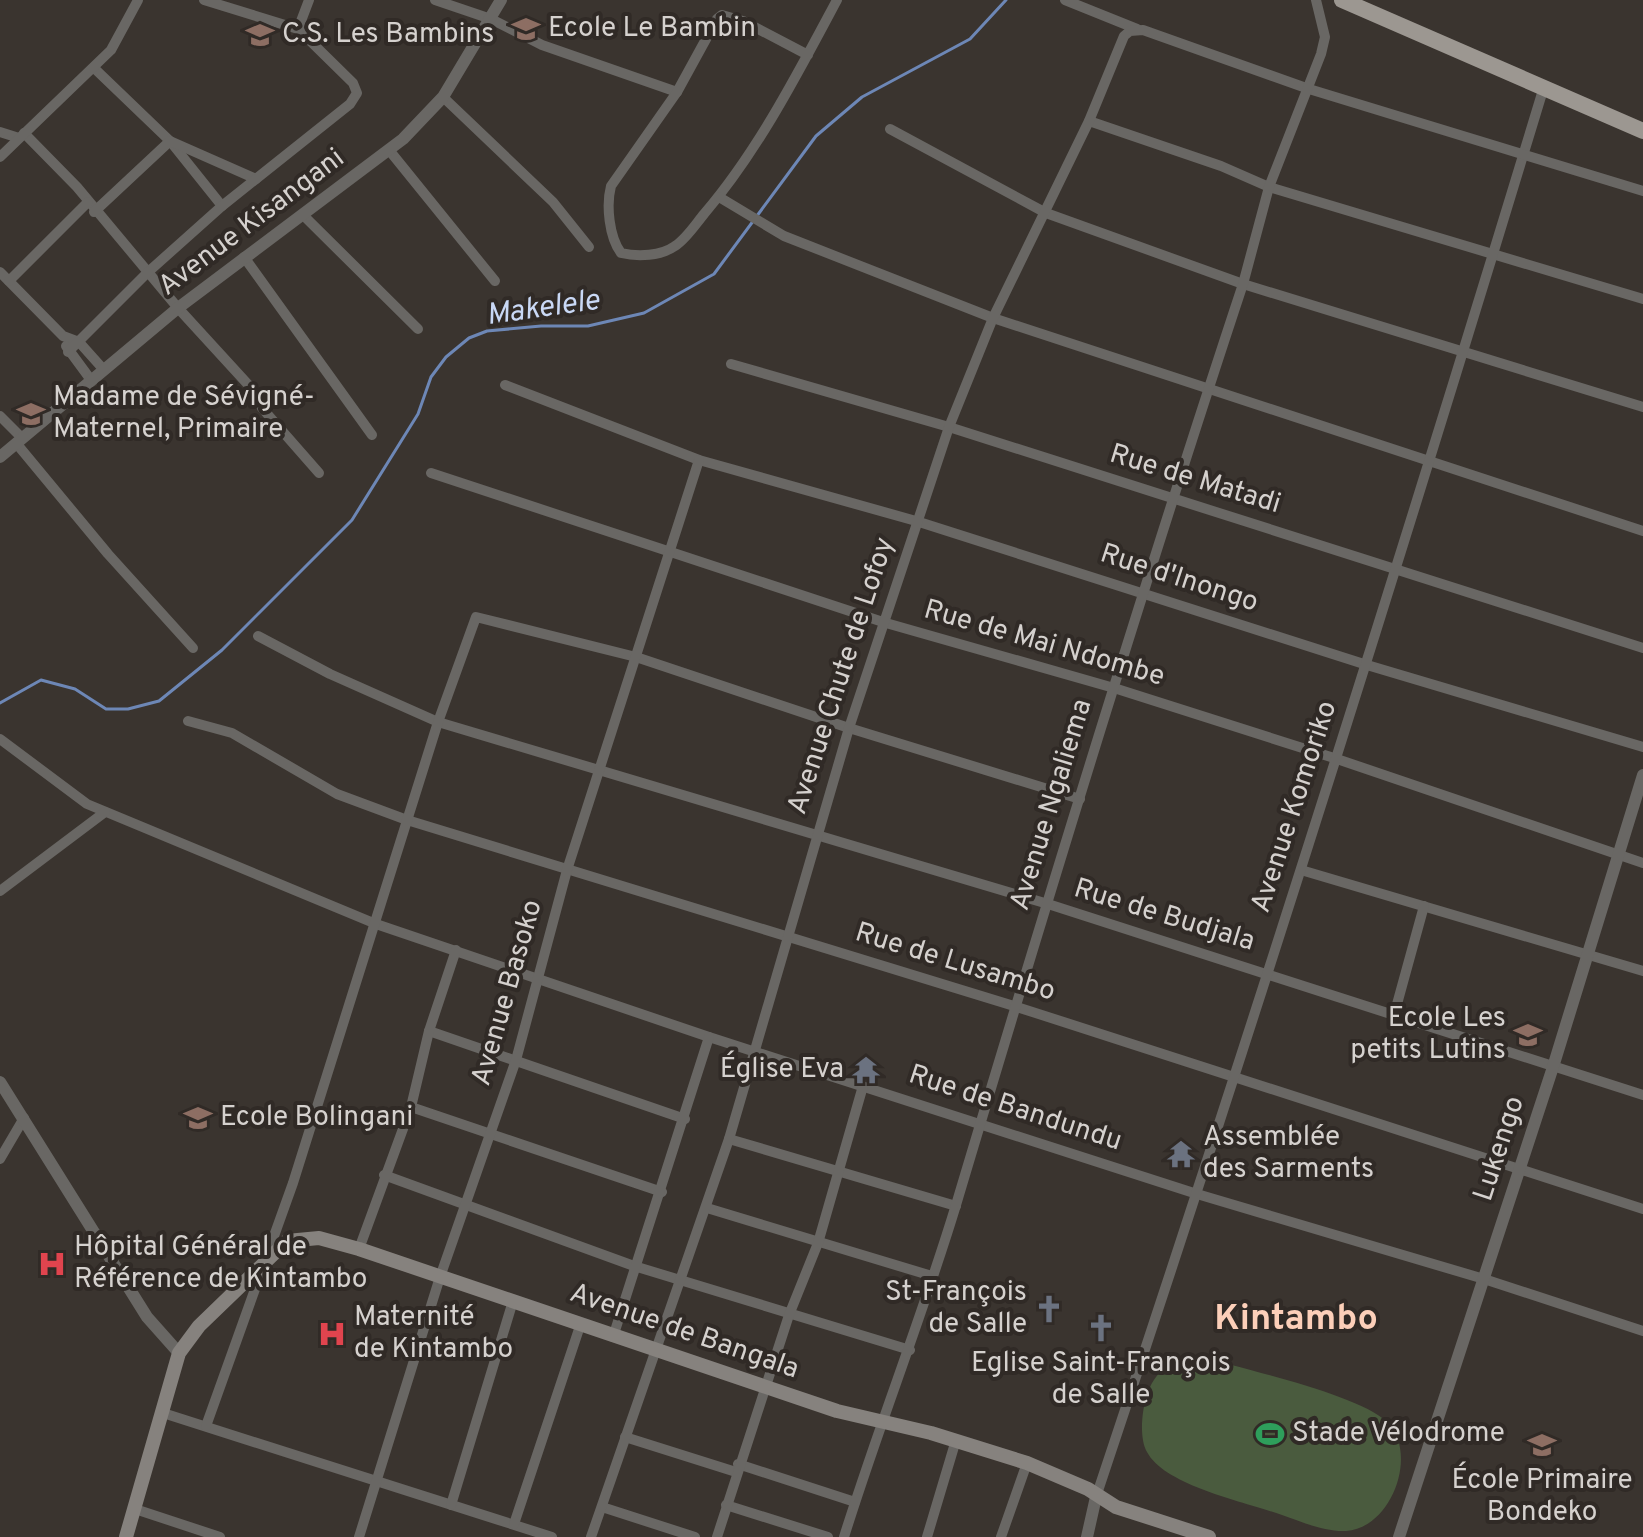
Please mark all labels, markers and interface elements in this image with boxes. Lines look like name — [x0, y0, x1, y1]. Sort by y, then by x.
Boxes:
place label: Ecole Le Bambin — [548, 11, 756, 47]
school or university icon: Ecole Le Bambin — [511, 14, 541, 44]
place label: C.S. Les Bambins — [282, 17, 495, 53]
school or university icon: C.S. Les Bambins — [245, 20, 275, 50]
street label: Avenue Kisangani — [152, 141, 352, 305]
water label: Makelele — [484, 283, 602, 335]
place label: Madame de Sévigné- Maternel, Primaire — [53, 380, 315, 448]
school or university icon: Madame de Sévigné- Maternel, Primaire — [16, 399, 46, 429]
street label: Rue de Matadi — [1105, 437, 1285, 523]
street label: Avenue Chute de Lofoy — [780, 533, 904, 819]
street label: Rue d'Inongo — [1095, 537, 1263, 621]
street label: Rue de Mai Ndombe — [919, 592, 1169, 696]
street label: Avenue Ngaliema — [1003, 695, 1101, 915]
street label: Avenue Komoriko — [1244, 697, 1346, 917]
street label: Rue de Budjala — [1069, 871, 1259, 961]
street label: Avenue Basoko — [464, 896, 552, 1090]
street label: Rue de Lusambo — [850, 915, 1060, 1011]
place label: Ecole Les petits Lutins — [1350, 1001, 1506, 1069]
school or university icon: Ecole Les petits Lutins — [1513, 1020, 1543, 1050]
place label: Église Eva — [720, 1050, 844, 1088]
temple icon: Église Eva — [851, 1055, 881, 1085]
street label: Rue de Bandundu — [904, 1058, 1126, 1160]
street label: Lukengo — [1466, 1092, 1534, 1206]
place label: Ecole Bolingani — [220, 1100, 413, 1136]
school or university icon: Ecole Bolingani — [183, 1103, 213, 1133]
place label: Assemblée des Sarments — [1203, 1120, 1374, 1188]
temple icon: Assemblée des Sarments — [1166, 1139, 1196, 1169]
place label: Hôpital Général de Référence de Kintambo — [74, 1230, 368, 1298]
hospital icon: Hôpital Général de Référence de Kintambo — [37, 1249, 67, 1279]
place label: St-François de Salle — [885, 1275, 1027, 1343]
street label: Avenue de Bangala — [565, 1276, 803, 1388]
church icon: St-François de Salle — [1034, 1294, 1064, 1324]
district label: Kintambo — [1214, 1297, 1378, 1343]
place label: Maternité de Kintambo — [354, 1300, 513, 1368]
church icon: Eglise Saint-François de Salle — [1086, 1313, 1116, 1343]
hospital icon: Maternité de Kintambo — [317, 1319, 347, 1349]
place label: Eglise Saint-François de Salle — [971, 1346, 1231, 1414]
place label: Stade Vélodrome — [1292, 1416, 1505, 1452]
sports icon: Stade Vélodrome — [1255, 1419, 1285, 1449]
school or university icon: École Primaire Bondeko — [1527, 1430, 1557, 1460]
place label: École Primaire Bondeko — [1451, 1461, 1633, 1531]

